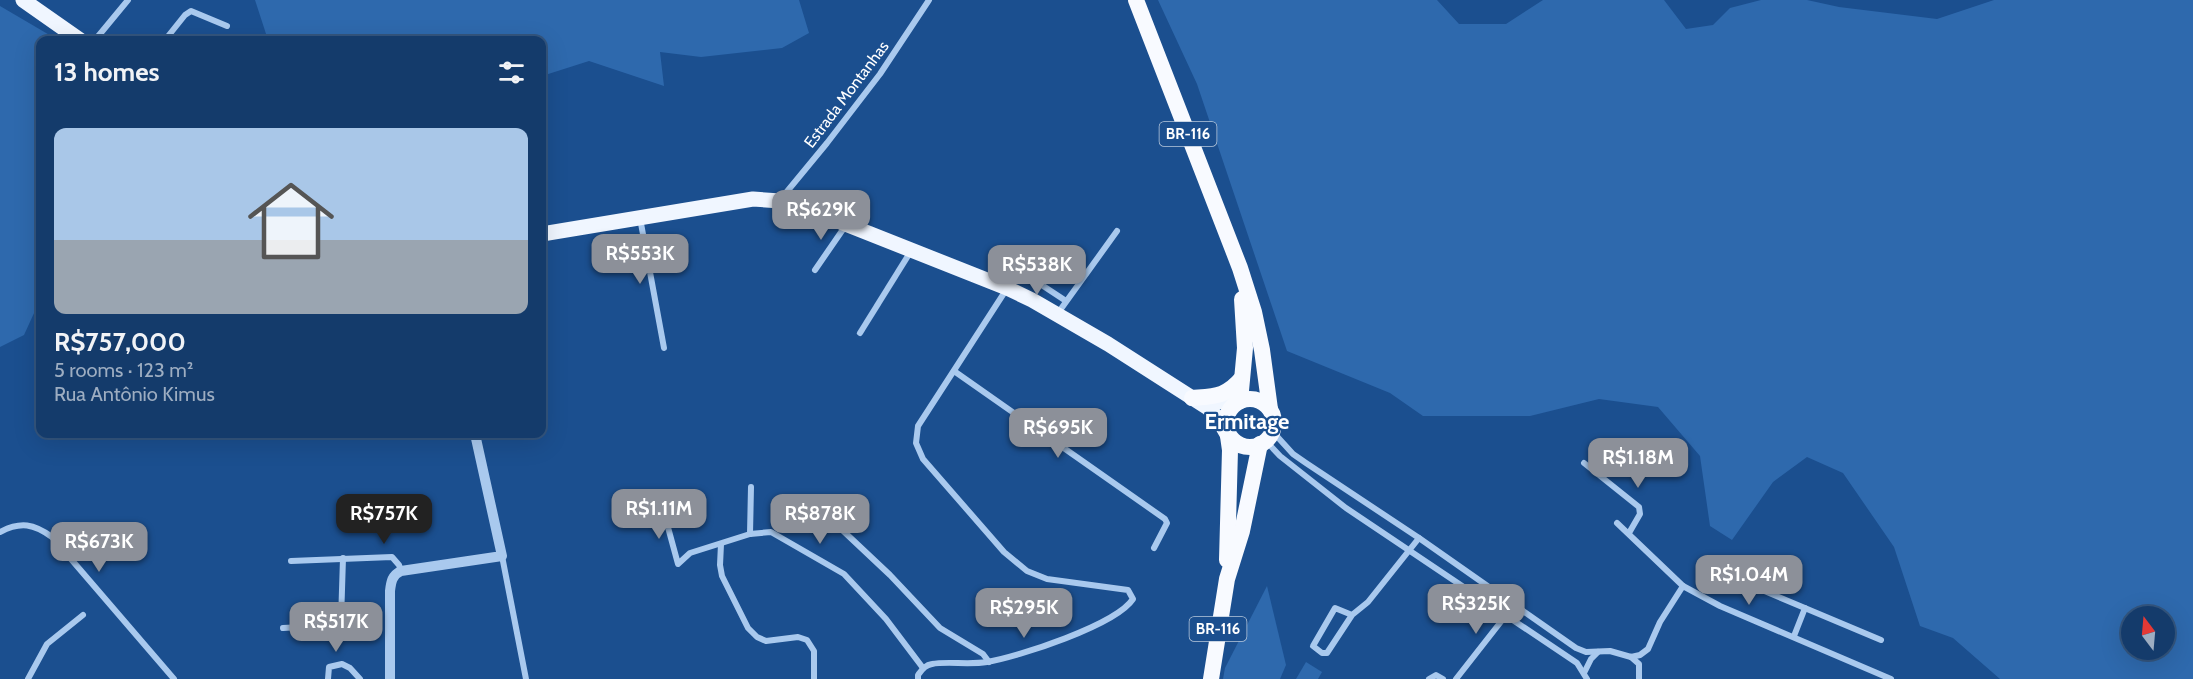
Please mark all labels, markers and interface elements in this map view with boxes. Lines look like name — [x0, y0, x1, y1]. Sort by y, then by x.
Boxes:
street label: Estrada Montanhas — [800, 37, 893, 152]
text: 13 homes — [54, 56, 160, 88]
icon: filters — [495, 56, 528, 89]
road number: BR-116 — [1160, 122, 1216, 146]
icon: home — [237, 167, 345, 275]
pin: R$629K — [772, 190, 870, 241]
text: R$629K — [786, 197, 856, 221]
pin: R$553K — [591, 234, 689, 285]
text: R$553K — [606, 241, 674, 265]
pin: R$538K — [988, 245, 1086, 296]
text: R$538K — [1002, 252, 1072, 276]
text: R$757,000 — [54, 326, 186, 358]
text: 5 rooms · 123 m² — [54, 358, 193, 382]
text: Rua Antônio Kimus — [54, 382, 215, 406]
pin: R$695K — [1009, 408, 1107, 459]
district label: Ermitage — [1205, 408, 1289, 435]
text: R$695K — [1023, 415, 1093, 439]
pin: R$1.18M — [1583, 438, 1693, 489]
text: R$1.18M — [1602, 445, 1674, 469]
pin: R$1.11M — [604, 489, 714, 540]
pin: R$757K — [335, 494, 433, 545]
pin: R$878K — [771, 494, 869, 545]
text: R$1.11M — [626, 496, 693, 520]
text: R$757K — [350, 501, 418, 525]
text: R$878K — [784, 501, 856, 525]
pin: R$673K — [50, 522, 148, 573]
text: R$673K — [65, 529, 133, 553]
pin: R$1.04M — [1694, 555, 1804, 606]
text: R$1.04M — [1710, 562, 1788, 586]
pin: R$325K — [1427, 584, 1525, 635]
pin: R$295K — [975, 588, 1073, 639]
text: R$325K — [1442, 591, 1510, 615]
text: R$295K — [989, 595, 1059, 619]
pin: R$517K — [287, 602, 385, 653]
north arrow — [2121, 606, 2175, 660]
map controls — [2121, 606, 2175, 660]
text: R$517K — [304, 609, 368, 633]
road number: BR-116 — [1190, 617, 1246, 641]

